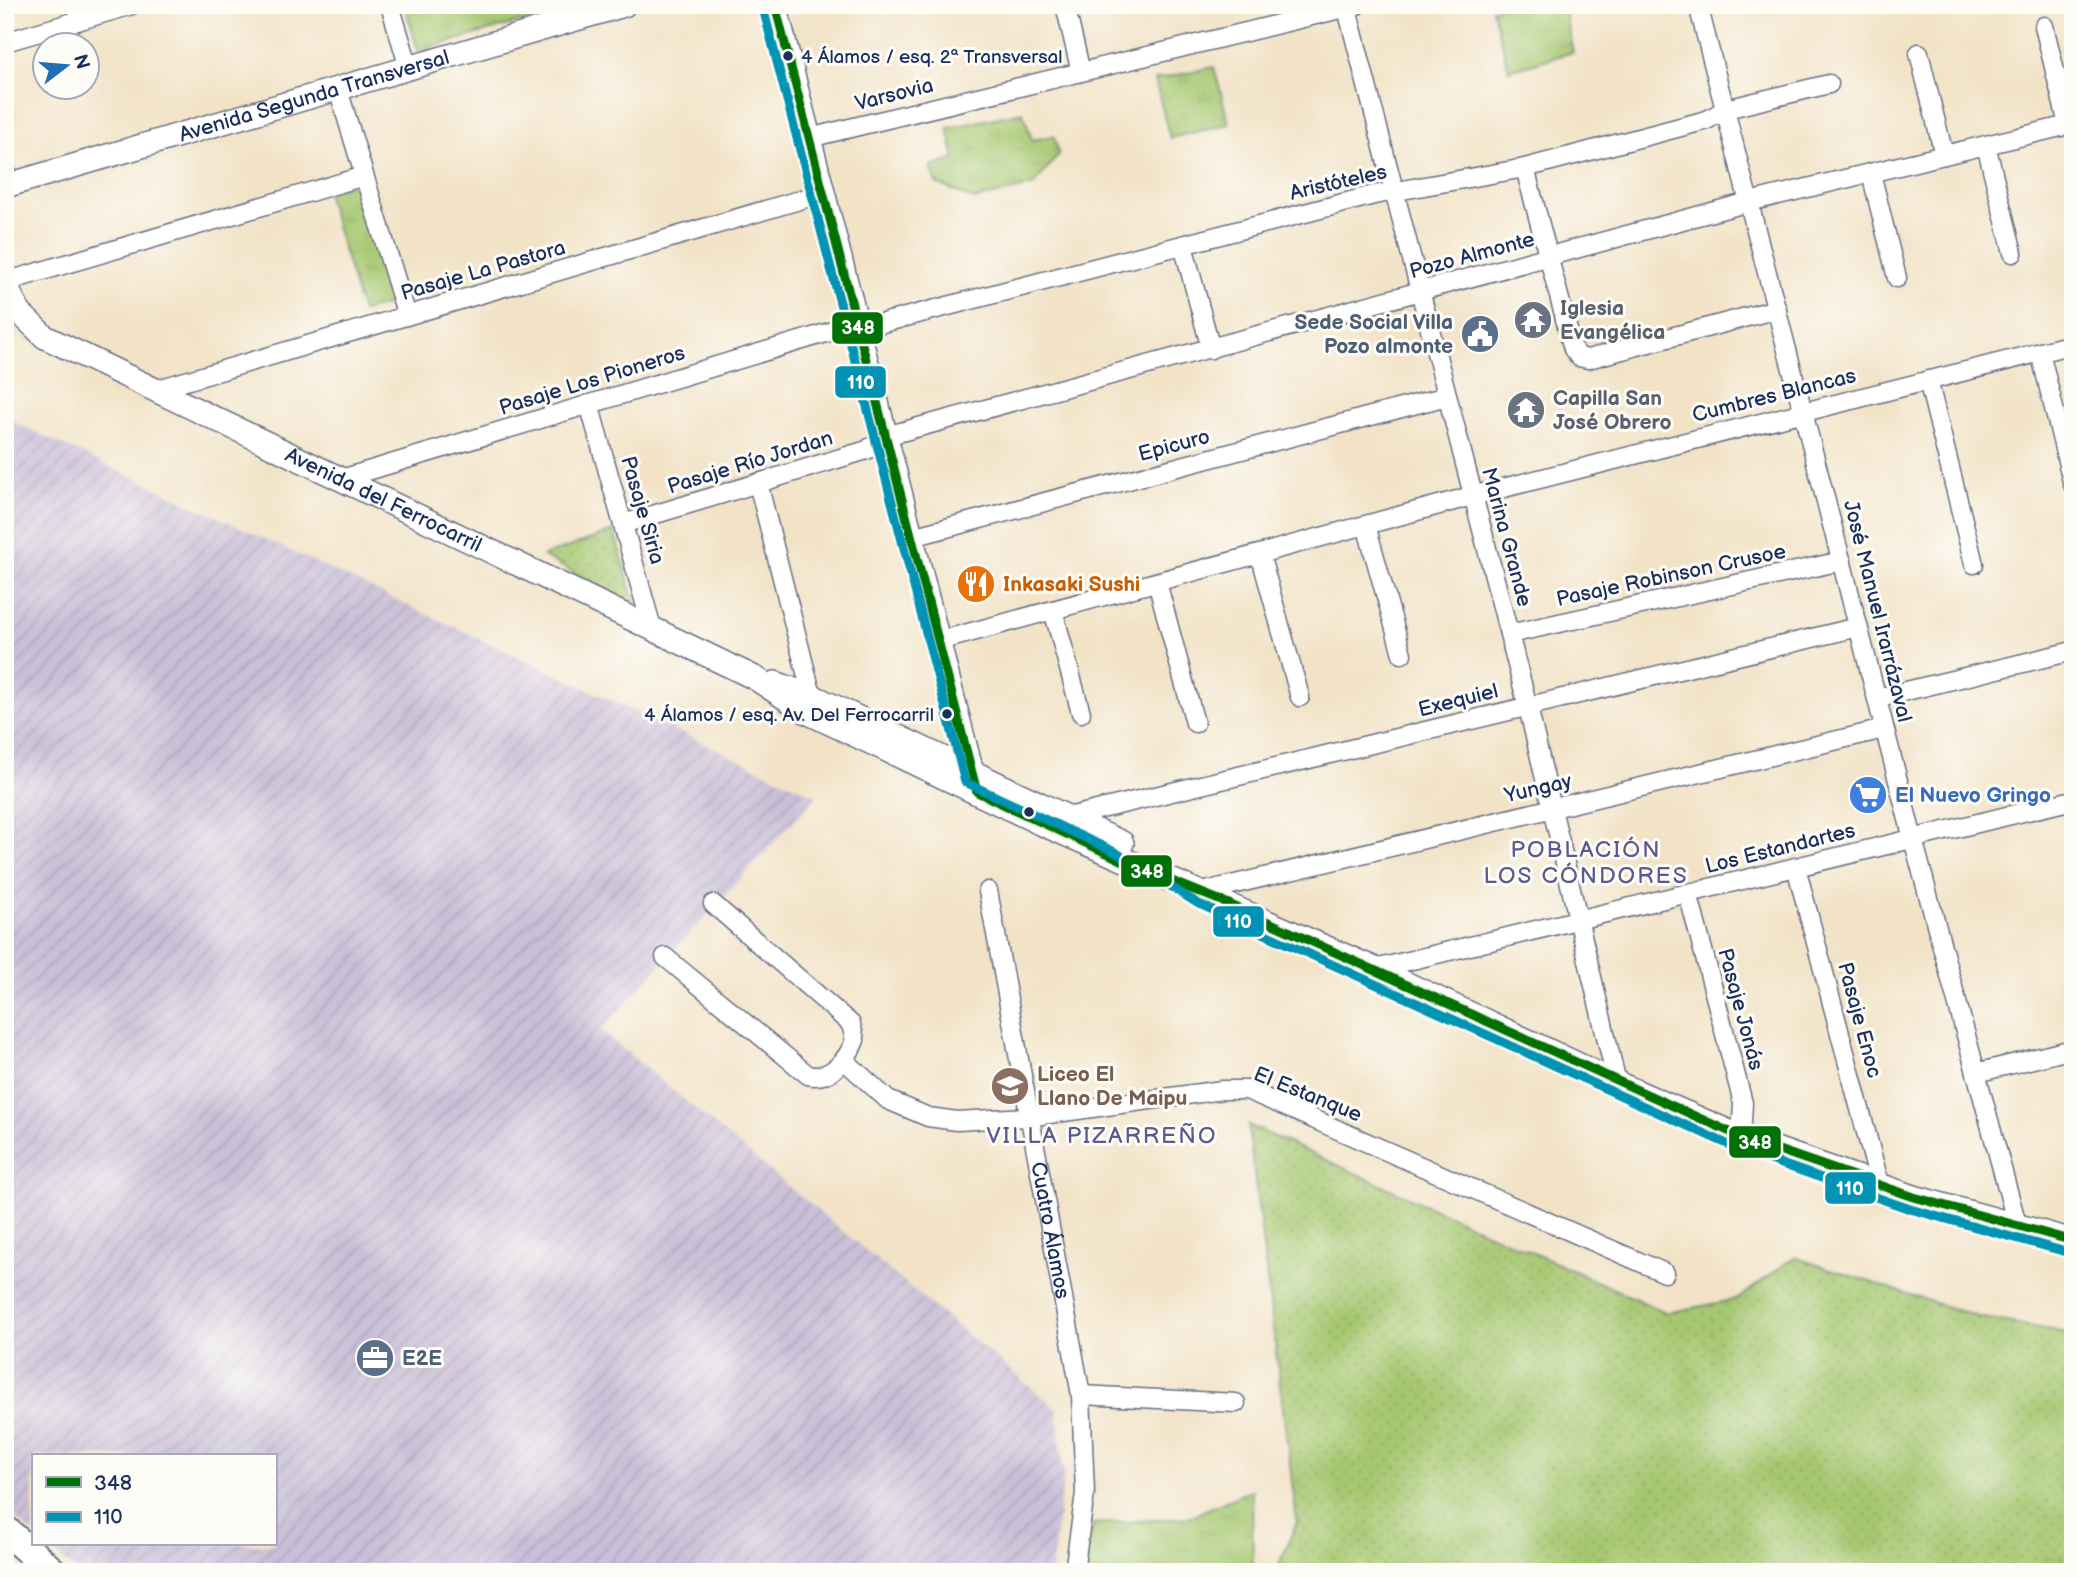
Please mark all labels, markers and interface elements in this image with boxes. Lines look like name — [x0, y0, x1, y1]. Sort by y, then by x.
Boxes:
north arrow — [32, 32, 102, 102]
street label: Avenida Segunda Transversal — [176, 45, 452, 147]
place label: 4 Álamos / esq. 2ª Transversal — [801, 45, 1063, 69]
marker: 4 Álamos / esq. 2ª Transversal — [781, 49, 795, 63]
text: N — [68, 52, 94, 72]
street label: Varsovia — [852, 73, 936, 116]
street label: Aristóteles — [1287, 159, 1389, 206]
street label: Pozo Almonte — [1407, 227, 1537, 284]
street label: Pasaje La Pastora — [398, 235, 568, 306]
place label: Iglesia Evangélica — [1560, 296, 1665, 345]
temple icon: Iglesia Evangélica — [1512, 299, 1554, 341]
place label: Sede Social Villa Pozo almonte — [1294, 310, 1453, 359]
line badge: 348 — [831, 311, 884, 345]
public building icon: Sede Social Villa Pozo almonte — [1459, 313, 1501, 355]
text: 348 — [841, 317, 875, 340]
street label: Pasaje Los Pioneros — [496, 340, 688, 421]
street label: Cumbres Blancas — [1690, 363, 1859, 428]
line badge: 110 — [834, 365, 887, 399]
text: 110 — [847, 372, 875, 395]
place label: Capilla San José Obrero — [1553, 386, 1671, 435]
temple icon: Capilla San José Obrero — [1505, 389, 1547, 431]
street label: Epicuro — [1136, 424, 1213, 467]
street label: Pasaje Río Jordan — [665, 425, 836, 499]
street label: Avenida del Ferrocarril — [281, 442, 486, 558]
street label: Pasaje Siria — [615, 453, 670, 567]
street label: Marina Grande — [1476, 465, 1537, 609]
street label: José Manuel Irarrázaval — [1838, 498, 1917, 725]
street label: Pasaje Robinson Crusoe — [1554, 539, 1788, 612]
restaurant icon: Inkasaki Sushi — [955, 563, 997, 605]
place label: Inkasaki Sushi — [1003, 572, 1140, 597]
street label: Exequiel — [1416, 678, 1501, 722]
place label: 4 Álamos / esq. Av. Del Ferrocarril — [644, 703, 934, 727]
marker: 4 Álamos / esq. Av. Del Ferrocarril — [940, 707, 954, 721]
street label: Yungay — [1501, 769, 1575, 809]
supermarket icon: El Nuevo Gringo — [1847, 774, 1889, 816]
place label: El Nuevo Gringo — [1895, 783, 2051, 808]
unlabelled marker — [1022, 805, 1036, 819]
street label: Los Estandartes — [1703, 818, 1858, 879]
district label: POBLACIÓN LOS CÓNDORES — [1483, 836, 1689, 890]
line badge: 348 — [1120, 854, 1173, 888]
text: 348 — [1130, 861, 1164, 884]
line badge: 110 — [1212, 905, 1265, 938]
text: 110 — [1224, 911, 1252, 934]
street label: Pasaje Jonás — [1712, 945, 1769, 1073]
street label: Pasaje Enoc — [1832, 960, 1887, 1081]
street label: El Estanque — [1250, 1061, 1366, 1127]
place label: Liceo El Llano De Maipu — [1037, 1062, 1187, 1111]
school or university icon: Liceo El Llano De Maipu — [989, 1065, 1031, 1107]
district label: VILLA PIZARREÑO — [987, 1122, 1217, 1150]
line badge: 348 — [1728, 1125, 1782, 1159]
text: 348 — [1738, 1132, 1772, 1155]
street label: Cuatro Álamos — [1025, 1160, 1075, 1301]
line badge: 110 — [1824, 1171, 1877, 1205]
text: 110 — [1836, 1178, 1864, 1201]
office icon: E2E — [354, 1337, 396, 1379]
place label: E2E — [402, 1346, 442, 1371]
legend — [32, 1454, 276, 1546]
text: 348 — [94, 1471, 132, 1496]
text: 110 — [94, 1505, 123, 1530]

